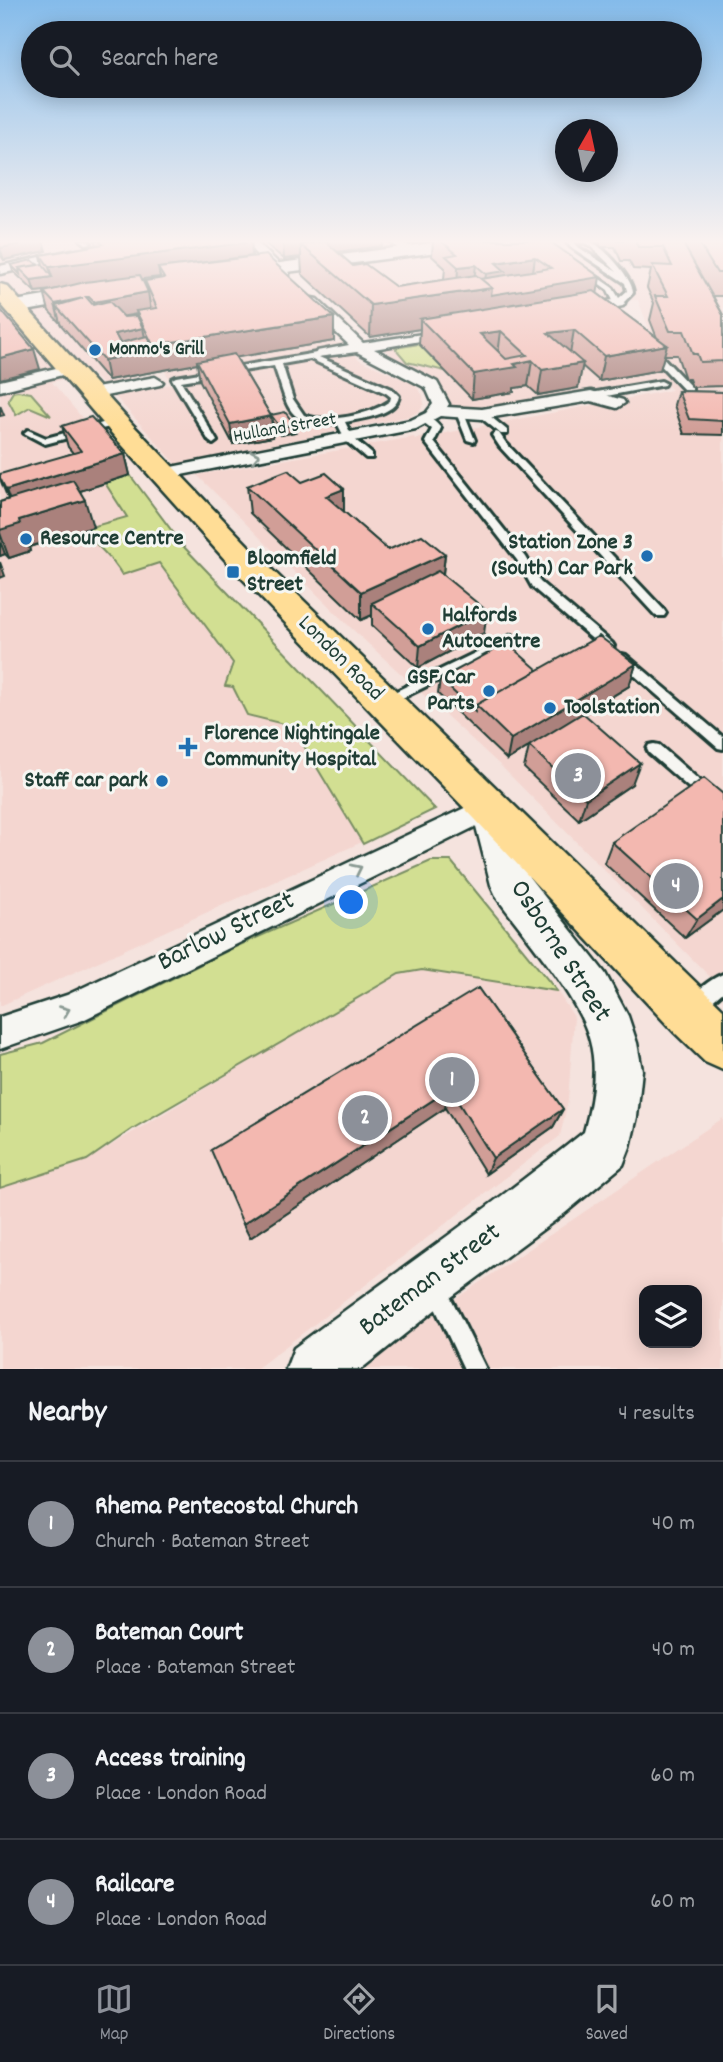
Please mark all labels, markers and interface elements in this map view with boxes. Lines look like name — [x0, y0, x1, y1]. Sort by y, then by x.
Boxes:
search box — [21, 21, 702, 98]
icon: search — [45, 41, 83, 79]
text: Search here — [101, 41, 219, 78]
north arrow — [555, 119, 618, 182]
place label: Monmo's Grill — [109, 337, 205, 364]
marker: Monmo's Grill — [87, 342, 103, 358]
street label: Hulland Street — [231, 407, 339, 451]
one-way arrow — [249, 449, 261, 464]
place label: Resource Centre — [40, 523, 184, 556]
place label: Station Zone 3 (South) Car Park — [492, 527, 634, 586]
marker: Resource Centre — [18, 531, 34, 547]
place label: Bloomfield Street — [247, 543, 337, 602]
marker: Station Zone 3 (South) Car Park — [639, 548, 655, 564]
marker: Bloomfield Street — [225, 564, 241, 580]
place label: Halfords Autocentre — [442, 600, 540, 659]
street label: London Road — [289, 608, 391, 710]
marker: Halfords Autocentre — [420, 621, 436, 637]
place label: GSF Car Parts — [407, 662, 475, 721]
marker: GSF Car Parts — [481, 683, 497, 699]
place label: Toolstation — [564, 692, 660, 725]
marker: Toolstation — [542, 700, 558, 716]
place label: Florence Nightingale Community Hospital — [204, 718, 380, 777]
marker: Florence Nightingale Community Hospital — [178, 737, 198, 757]
pin: 3 — [555, 750, 601, 802]
place label: Staff car park — [25, 765, 149, 798]
marker: Staff car park — [154, 773, 170, 789]
pin: 4 — [653, 860, 699, 912]
one-way arrow — [350, 864, 362, 878]
street label: Osborne Street — [498, 873, 620, 1031]
street label: Barlow Street — [152, 882, 302, 984]
your location — [334, 885, 368, 919]
one-way arrow — [58, 1006, 70, 1020]
pin: 1 — [429, 1054, 475, 1106]
pin: 2 — [342, 1092, 388, 1144]
street label: Bateman Street — [352, 1214, 510, 1348]
map controls — [639, 1285, 702, 1348]
button: layers — [639, 1285, 702, 1348]
text: Nearby — [28, 1393, 106, 1436]
text: 4 results — [618, 1398, 695, 1431]
text: Rhema Pentecostal Church — [95, 1489, 358, 1526]
text: 1 — [48, 1508, 54, 1541]
text: 40 m — [652, 1508, 695, 1541]
text: Church · Bateman Street — [95, 1526, 310, 1559]
text: Bateman Court — [95, 1615, 243, 1652]
text: 2 — [46, 1634, 56, 1667]
text: 40 m — [652, 1634, 695, 1667]
text: Place · Bateman Street — [95, 1652, 296, 1685]
text: Access training — [95, 1741, 246, 1778]
text: 3 — [46, 1760, 56, 1793]
text: 60 m — [650, 1760, 695, 1793]
text: Place · London Road — [95, 1778, 267, 1811]
text: Railcare — [95, 1867, 175, 1904]
text: 4 — [46, 1886, 56, 1919]
text: 60 m — [650, 1886, 695, 1919]
text: Place · London Road — [95, 1904, 267, 1937]
tab: Map — [95, 1980, 133, 2049]
tab: Directions — [323, 1980, 395, 2049]
tab: Saved — [585, 1980, 628, 2049]

